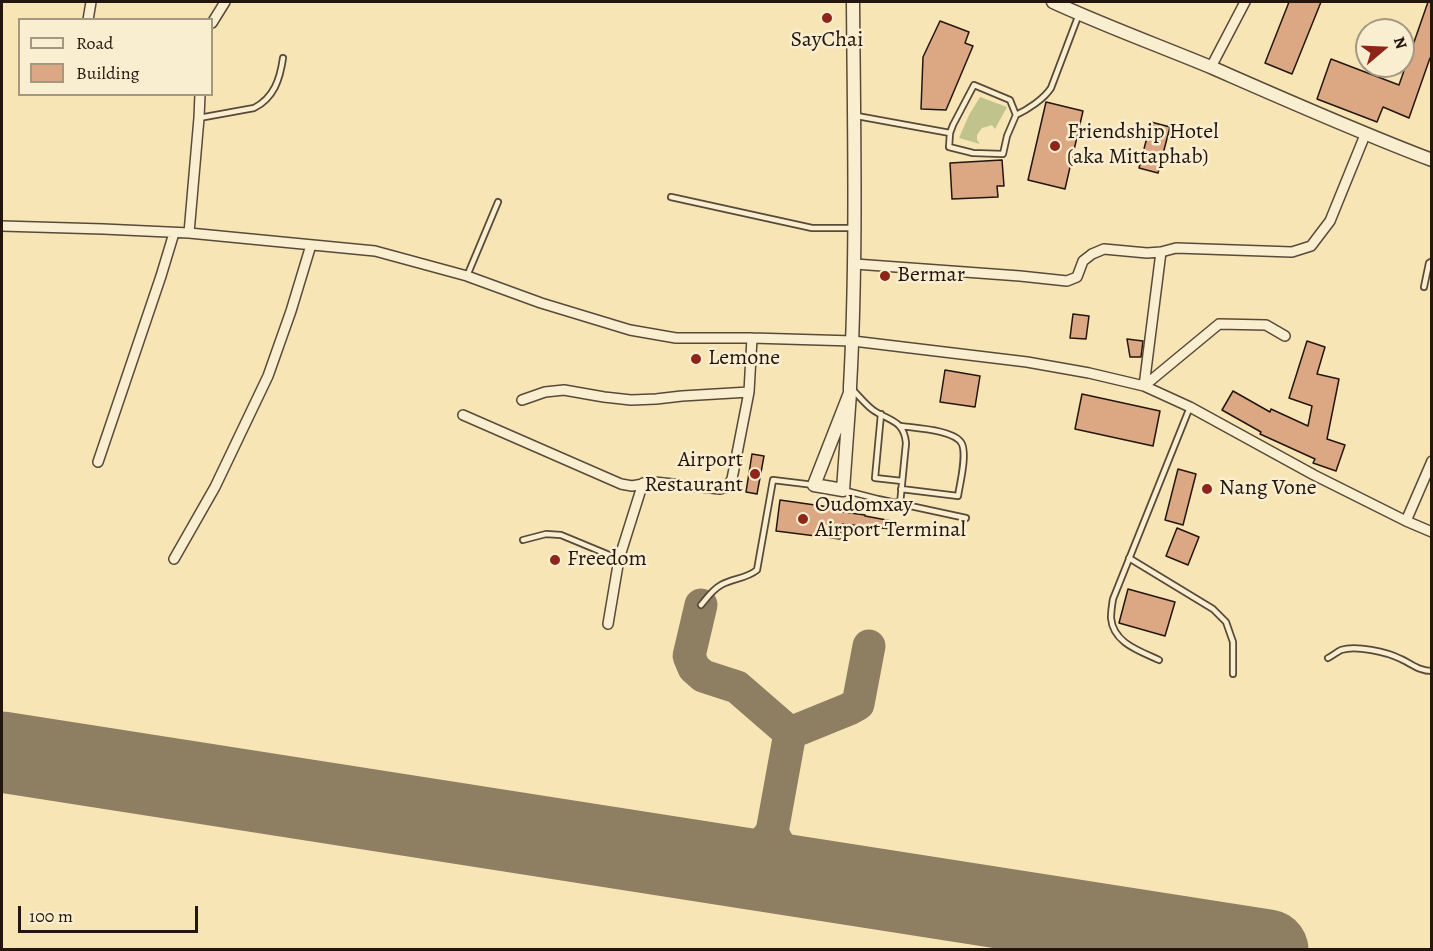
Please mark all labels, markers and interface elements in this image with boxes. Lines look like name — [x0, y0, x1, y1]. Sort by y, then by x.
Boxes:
marker: SayChai — [820, 11, 834, 25]
legend — [18, 18, 213, 96]
north arrow — [1355, 18, 1415, 78]
place label: SayChai — [791, 28, 863, 54]
text: Road — [76, 31, 113, 55]
text: N — [1388, 34, 1412, 52]
text: Building — [76, 61, 140, 85]
place label: Friendship Hotel (aka Mittaphab) — [1067, 120, 1219, 172]
marker: Friendship Hotel (aka Mittaphab) — [1048, 139, 1062, 153]
place label: Bermar — [897, 263, 965, 289]
marker: Bermar — [878, 269, 892, 283]
place label: Lemone — [708, 346, 780, 372]
marker: Lemone — [689, 352, 703, 366]
place label: Airport Restaurant — [644, 448, 743, 500]
marker: Airport Restaurant — [748, 467, 762, 481]
place label: Nang Vone — [1219, 476, 1317, 502]
marker: Nang Vone — [1200, 482, 1214, 496]
place label: Oudomxay Airport Terminal — [815, 493, 966, 544]
marker: Oudomxay Airport Terminal — [796, 512, 810, 526]
place label: Freedom — [567, 547, 647, 573]
marker: Freedom — [548, 553, 562, 567]
scale bar — [21, 894, 201, 932]
text: 100 m — [29, 904, 73, 928]

